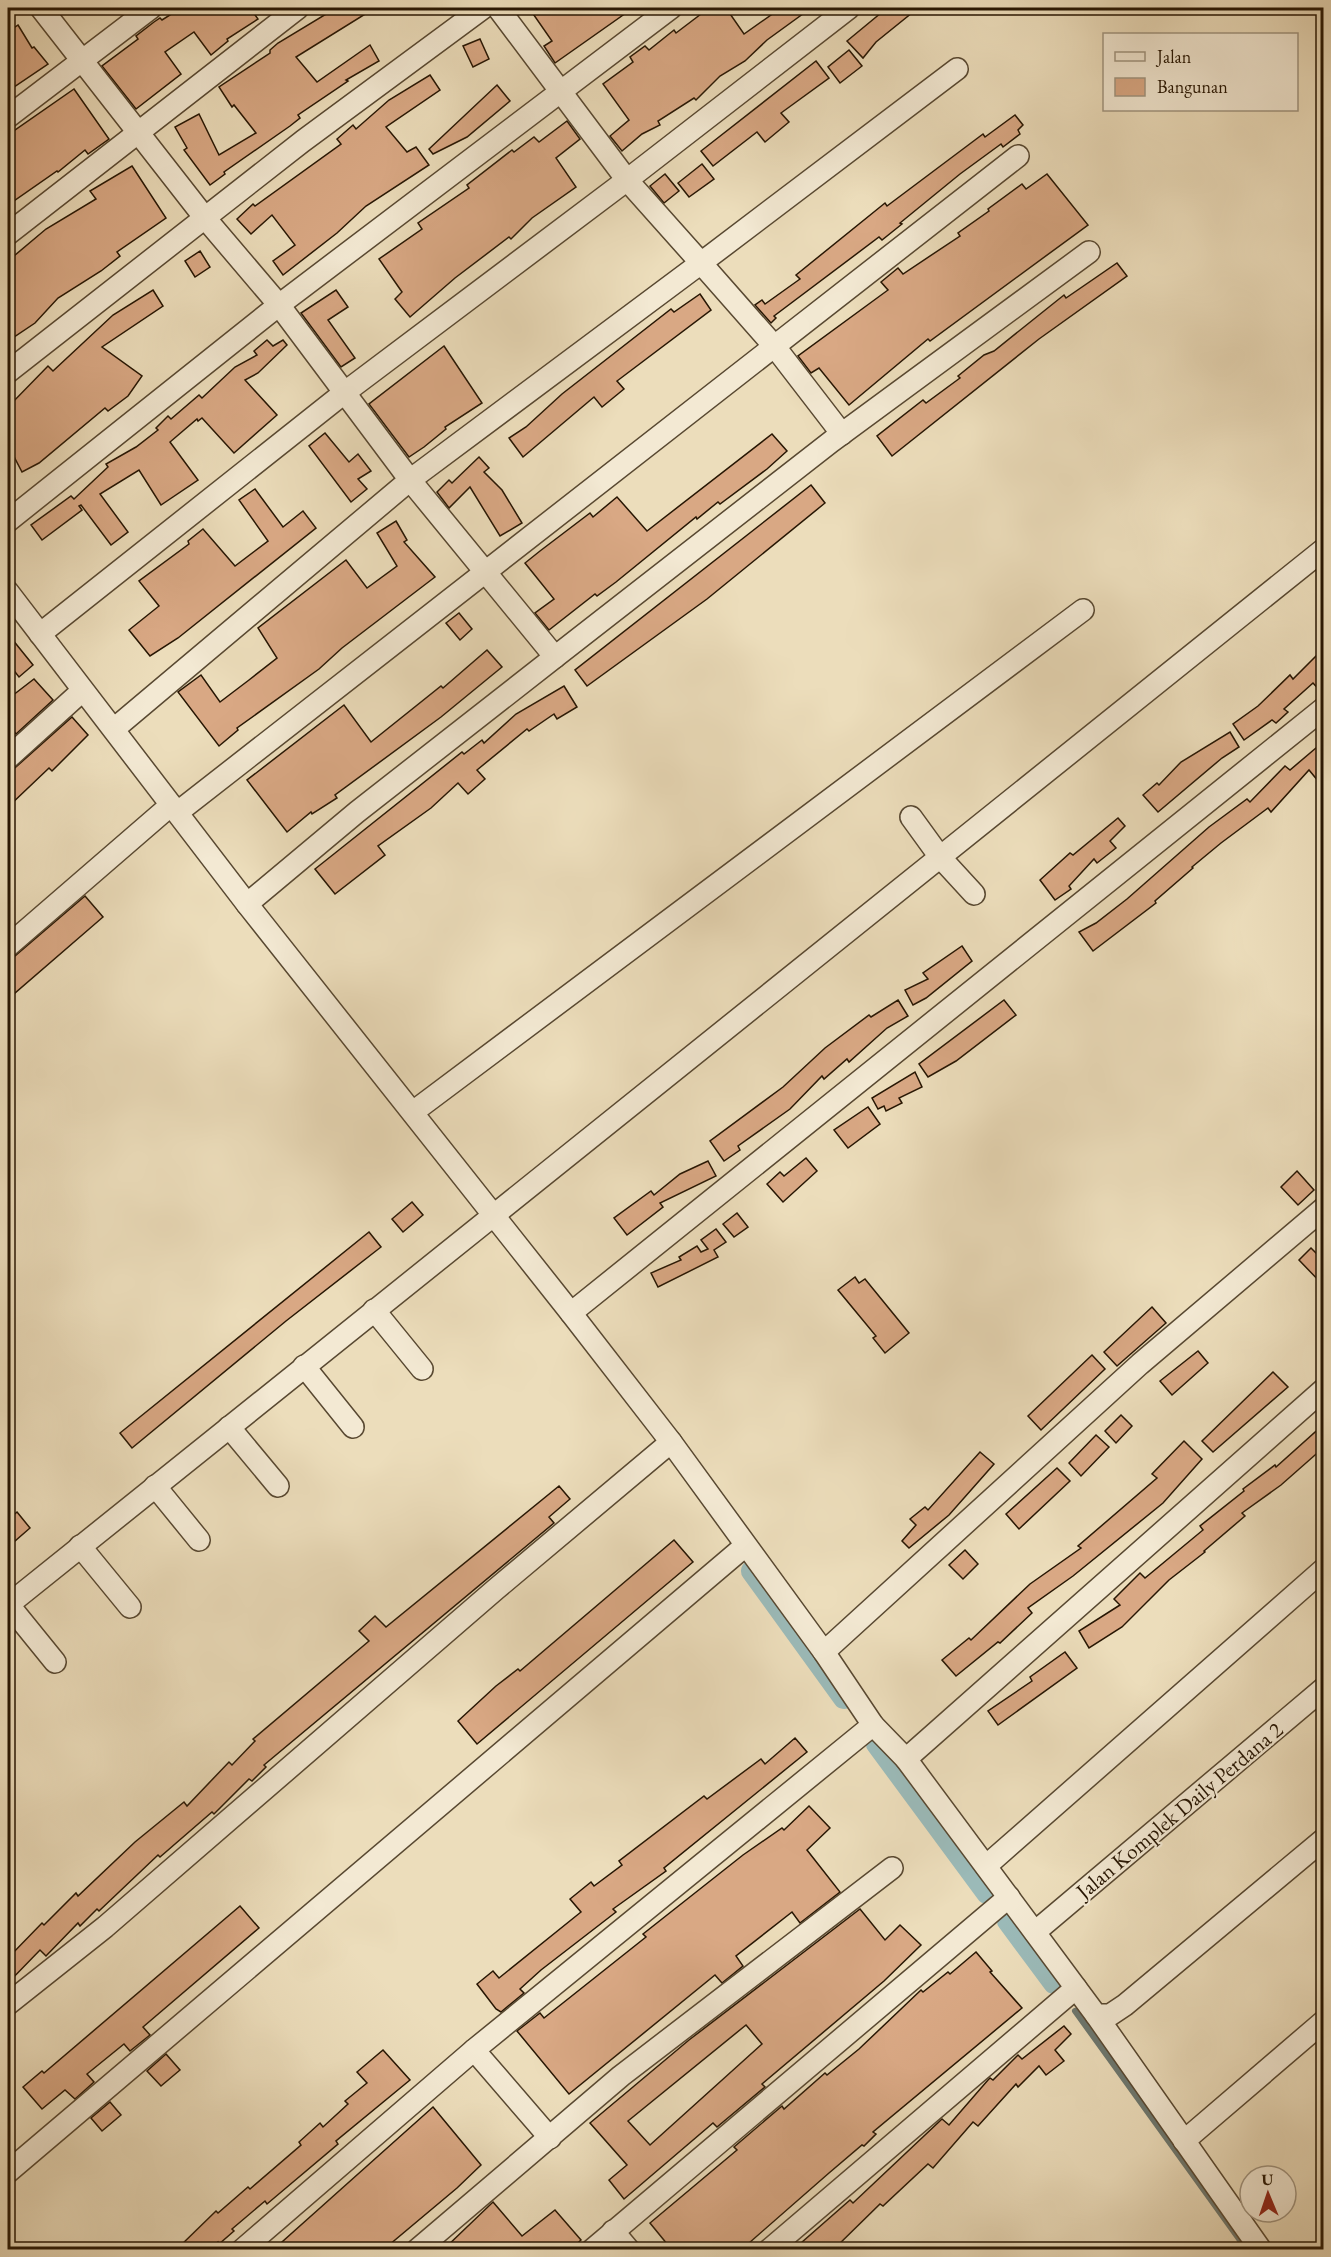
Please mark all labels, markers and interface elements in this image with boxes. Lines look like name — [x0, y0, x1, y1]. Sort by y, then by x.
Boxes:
legend — [1103, 33, 1298, 111]
text: Jalan — [1155, 45, 1192, 68]
text: Bangunan — [1157, 75, 1228, 98]
street label: Jalan Komplek Daily Perdana 2 — [1068, 1715, 1289, 1907]
north arrow — [1238, 2164, 1298, 2224]
text: U — [1261, 2169, 1274, 2190]

